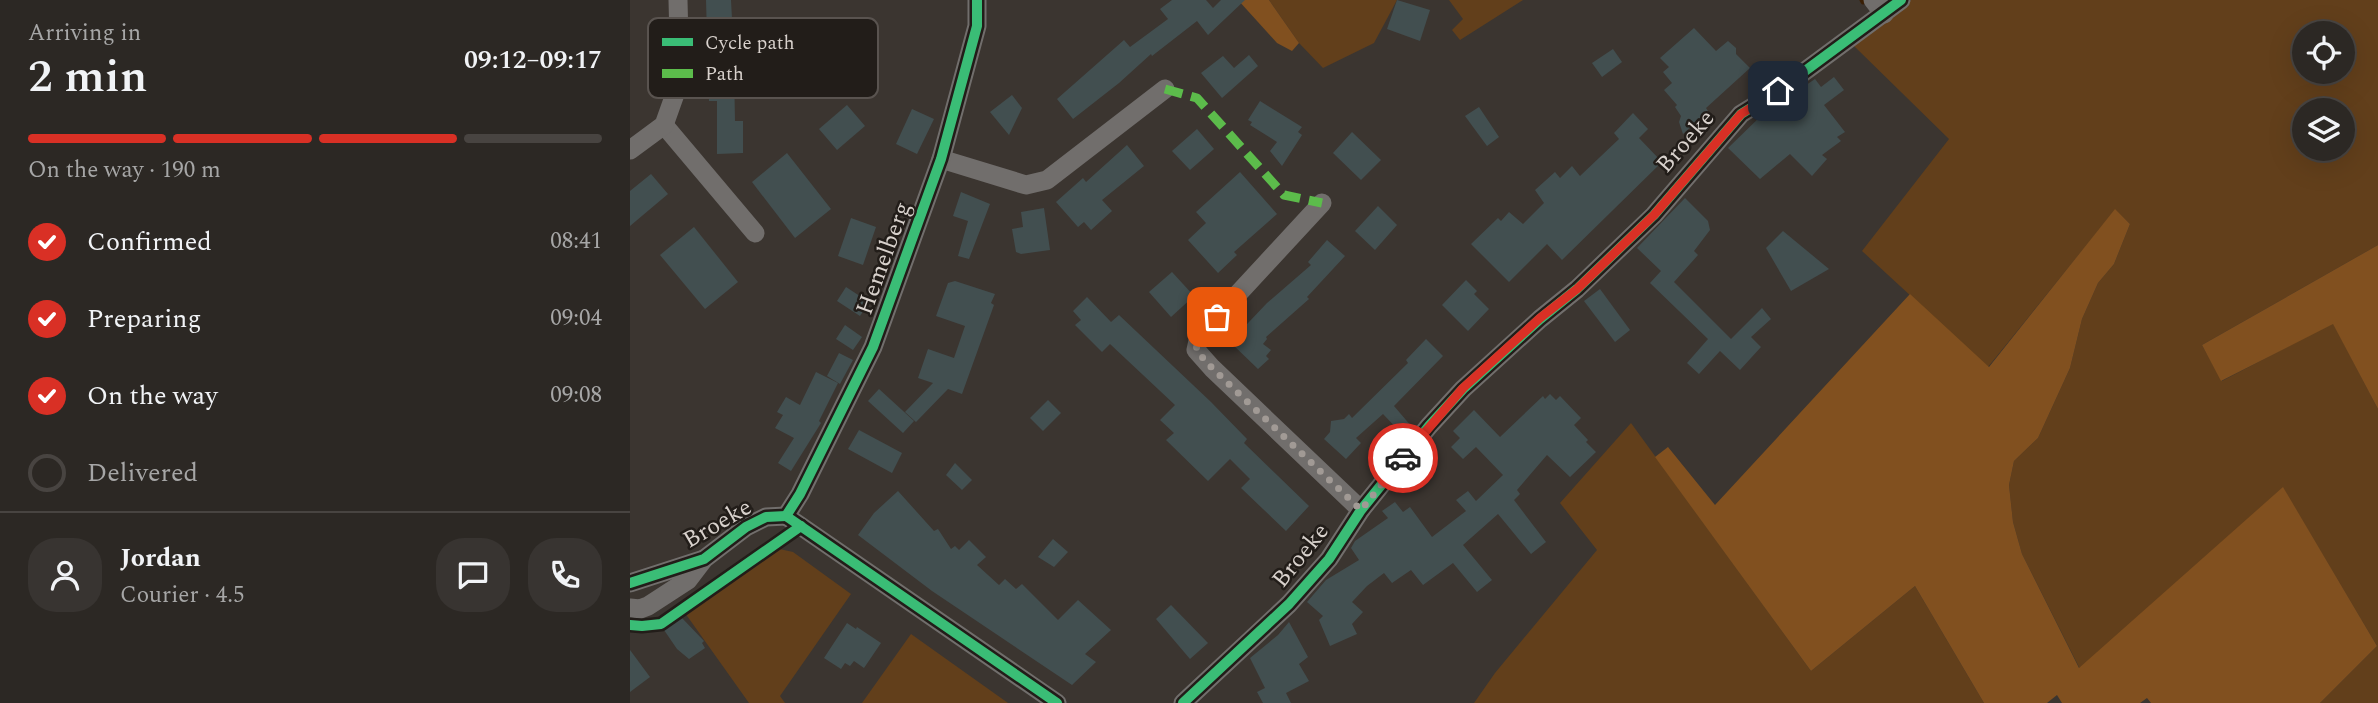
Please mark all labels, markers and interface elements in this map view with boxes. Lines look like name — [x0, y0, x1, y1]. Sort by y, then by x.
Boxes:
text: Arriving in — [28, 16, 141, 51]
legend — [648, 18, 878, 98]
map controls — [2292, 21, 2355, 161]
button: locate — [2292, 21, 2355, 84]
text: Cycle path — [705, 29, 795, 58]
text: 09:12–09:17 — [464, 40, 602, 80]
text: 2 min — [28, 42, 147, 112]
text: Path — [705, 60, 744, 89]
pin — [1748, 61, 1808, 121]
icon: home — [1759, 72, 1797, 110]
button: layers — [2292, 98, 2355, 161]
street label: Broeke — [1648, 102, 1724, 182]
text: On the way · 190 m — [28, 153, 221, 188]
street label: Hemelberg — [847, 197, 921, 320]
text: Confirmed — [87, 222, 212, 262]
icon: check — [28, 223, 66, 261]
text: 08:41 — [550, 224, 602, 259]
pin — [1187, 287, 1247, 347]
icon: bag — [1198, 298, 1236, 336]
text: Preparing — [87, 299, 201, 339]
icon: check — [28, 300, 66, 338]
text: 09:04 — [550, 301, 602, 336]
text: On the way — [87, 376, 218, 416]
icon: check — [28, 377, 66, 415]
text: 09:08 — [550, 378, 602, 413]
courier — [1368, 423, 1438, 493]
icon: car — [1384, 439, 1422, 477]
text: Delivered — [87, 453, 198, 493]
street label: Broeke — [676, 490, 759, 558]
street label: Broeke — [1263, 515, 1338, 596]
button: person — [28, 538, 102, 612]
text: Jordan — [120, 538, 201, 578]
button: chat — [436, 538, 510, 612]
button: phone — [528, 538, 602, 612]
text: Courier · 4.5 — [120, 578, 245, 613]

